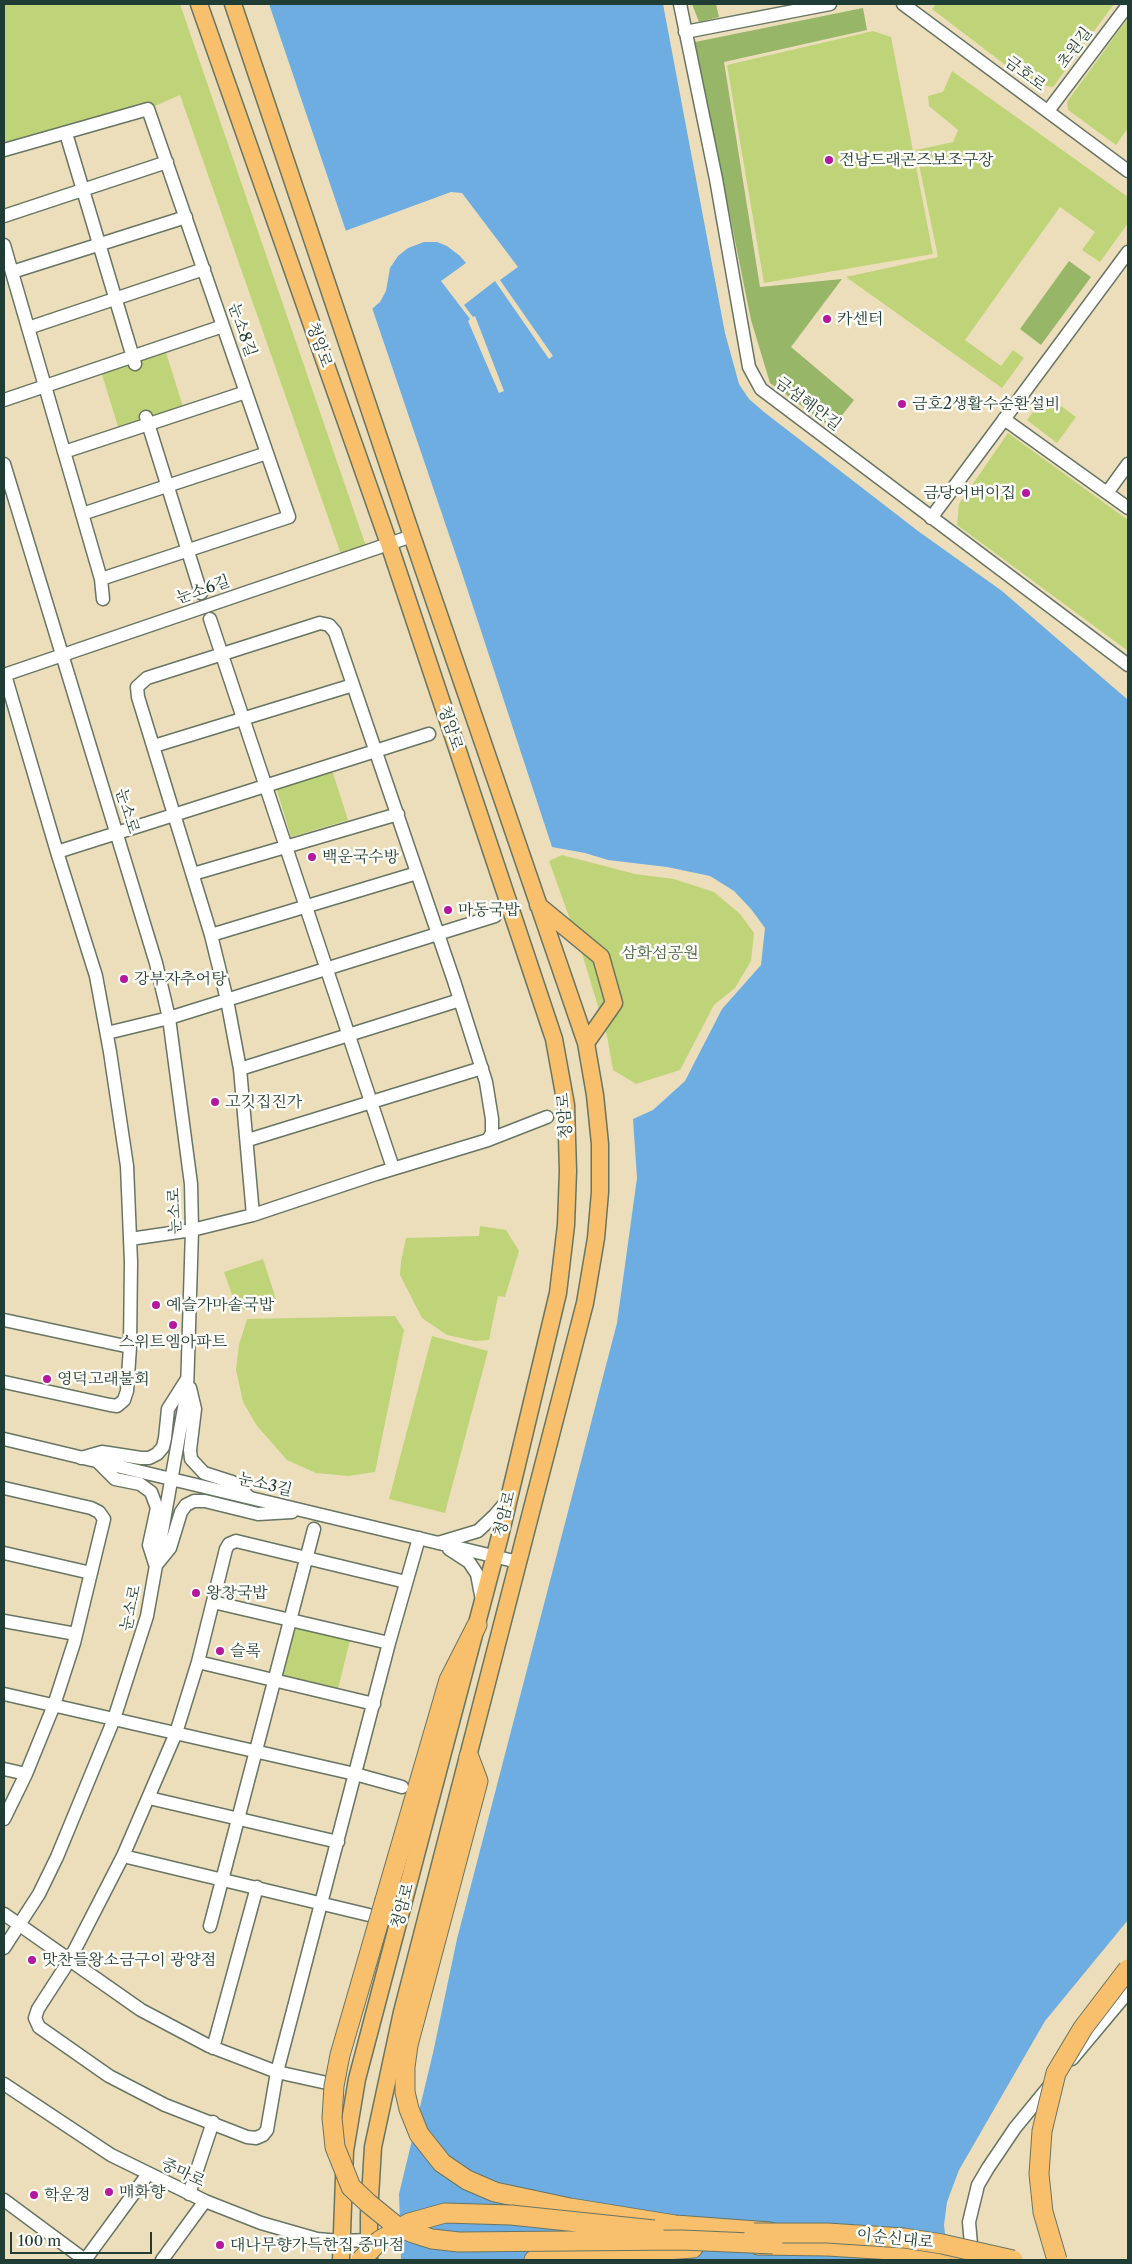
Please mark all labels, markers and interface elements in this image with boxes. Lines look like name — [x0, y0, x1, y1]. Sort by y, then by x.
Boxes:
street label: 초원길 — [1053, 24, 1097, 72]
street label: 금호로 — [1001, 52, 1049, 96]
place label: 전남드래곤즈보조구장 — [839, 150, 994, 170]
marker: 전남드래곤즈보조구장 — [823, 154, 835, 166]
street label: 눈소8길 — [224, 300, 260, 360]
place label: 카센터 — [837, 309, 883, 329]
marker: 카센터 — [821, 313, 833, 325]
street label: 청암로 — [302, 320, 336, 370]
street label: 금섬해안길 — [771, 373, 845, 435]
place label: 금호2생활수순환설비 — [912, 394, 1060, 414]
marker: 금호2생활수순환설비 — [896, 398, 908, 410]
place label: 금당어버이집 — [923, 483, 1016, 503]
marker: 금당어버이집 — [1020, 487, 1032, 499]
street label: 눈소6길 — [174, 572, 232, 608]
street label: 청암로 — [434, 703, 466, 753]
street label: 눈소로 — [111, 786, 143, 836]
place label: 백운국수방 — [322, 847, 399, 867]
marker: 백운국수방 — [306, 851, 318, 863]
place label: 마동국밥 — [458, 900, 520, 920]
marker: 마동국밥 — [442, 904, 454, 916]
park label: 삼화섬공원 — [621, 943, 699, 963]
place label: 강부자추어탕 — [134, 969, 227, 989]
marker: 강부자추어탕 — [118, 973, 130, 985]
place label: 고깃집진가 — [225, 1092, 302, 1112]
street label: 청암로 — [554, 1092, 576, 1140]
marker: 고깃집진가 — [209, 1096, 221, 1108]
street label: 눈소로 — [165, 1187, 185, 1235]
place label: 예슬가마솥국밥 — [166, 1295, 274, 1315]
marker: 예슬가마솥국밥 — [150, 1299, 162, 1311]
marker: 스위트엠아파트 — [167, 1319, 179, 1331]
place label: 스위트엠아파트 — [119, 1332, 227, 1352]
place label: 영덕고래불회 — [57, 1369, 150, 1389]
marker: 영덕고래불회 — [41, 1373, 53, 1385]
street label: 눈소3길 — [236, 1469, 294, 1501]
street label: 청암로 — [490, 1489, 520, 1539]
street label: 눈소로 — [117, 1583, 145, 1633]
place label: 왕창국밥 — [206, 1583, 268, 1603]
marker: 왕창국밥 — [190, 1587, 202, 1599]
place label: 슬록 — [230, 1641, 261, 1661]
marker: 슬록 — [214, 1645, 226, 1657]
street label: 청암로 — [388, 1881, 418, 1931]
place label: 맛찬들왕소금구이 광양점 — [42, 1950, 216, 1970]
marker: 맛찬들왕소금구이 광양점 — [26, 1954, 38, 1966]
street label: 중마로 — [158, 2155, 208, 2191]
place label: 매화향 — [119, 2182, 165, 2202]
place label: 학운정 — [44, 2185, 90, 2205]
marker: 매화향 — [103, 2186, 115, 2198]
marker: 학운정 — [28, 2189, 40, 2201]
scale bar — [12, 2222, 155, 2254]
street label: 이순신대로 — [856, 2225, 934, 2253]
text: 100 m — [18, 2231, 61, 2250]
place label: 대나무향가득한집 중마점 — [230, 2235, 404, 2255]
marker: 대나무향가득한집 중마점 — [214, 2239, 226, 2251]

